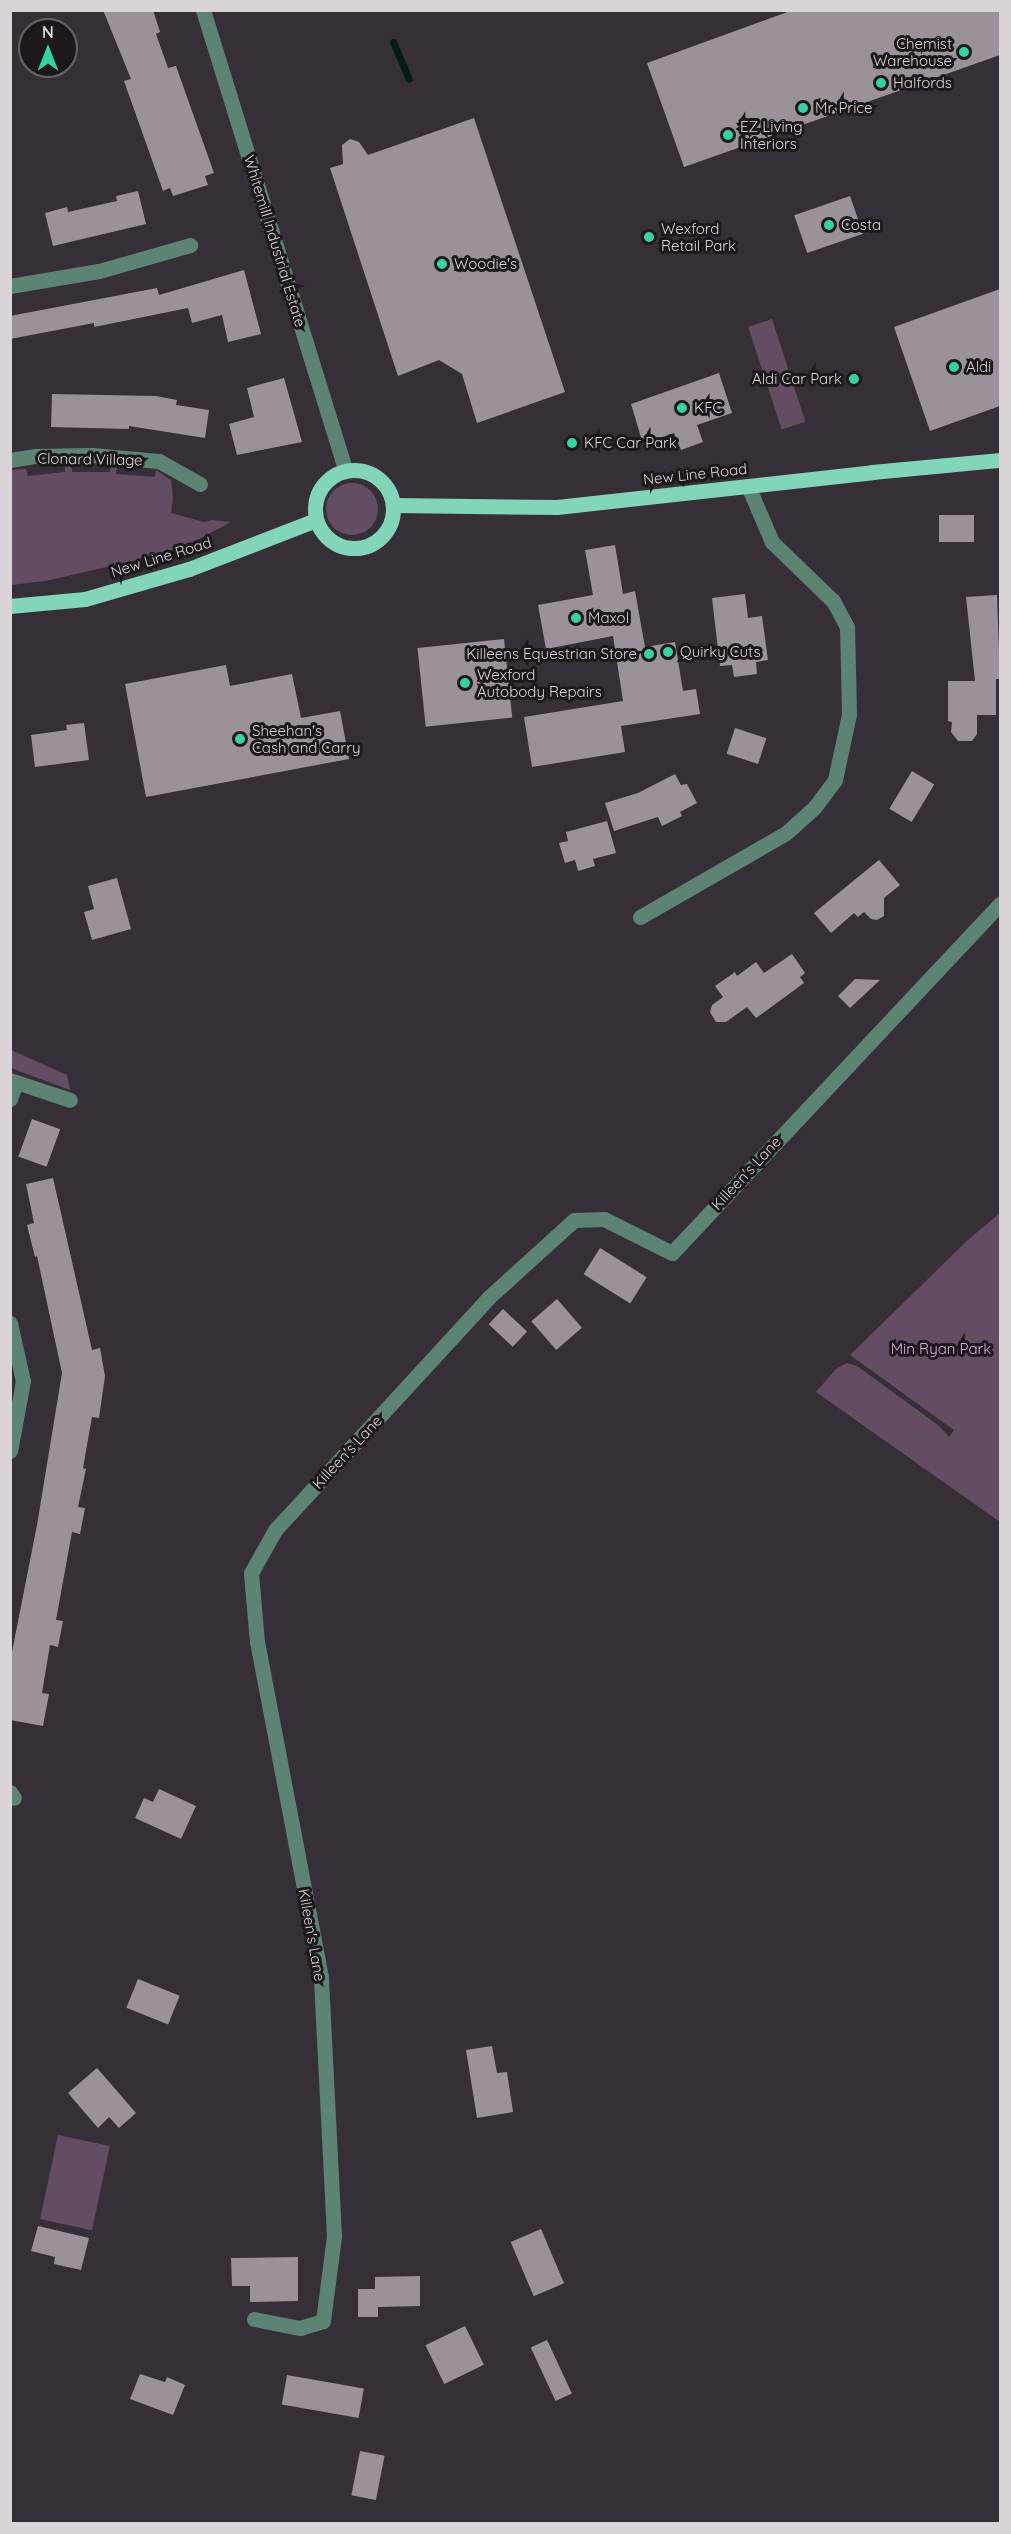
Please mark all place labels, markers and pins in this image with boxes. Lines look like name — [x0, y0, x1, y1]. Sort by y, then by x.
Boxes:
place label: Chemist Warehouse — [873, 34, 952, 69]
marker: Chemist Warehouse — [957, 45, 971, 59]
place label: Halfords — [893, 74, 952, 92]
marker: Halfords — [874, 76, 888, 90]
place label: Mr. Price — [815, 99, 873, 117]
marker: Mr. Price — [796, 101, 810, 115]
place label: EZ Living Interiors — [740, 117, 803, 152]
marker: EZ Living Interiors — [721, 128, 735, 142]
place label: Costa — [841, 216, 881, 234]
marker: Costa — [822, 218, 836, 232]
place label: Wexford Retail Park — [661, 219, 736, 254]
marker: Wexford Retail Park — [642, 230, 656, 244]
place label: Woodie's — [454, 255, 517, 273]
marker: Woodie's — [435, 257, 449, 271]
place label: Aldi — [966, 358, 991, 376]
marker: Aldi — [947, 360, 961, 374]
place label: Aldi Car Park — [752, 370, 842, 388]
marker: Aldi Car Park — [847, 372, 861, 386]
place label: KFC — [694, 399, 722, 417]
marker: KFC — [675, 401, 689, 415]
place label: KFC Car Park — [584, 434, 677, 452]
marker: KFC Car Park — [565, 436, 579, 450]
place label: Maxol — [588, 609, 629, 627]
marker: Maxol — [569, 611, 583, 625]
place label: Quirky Cuts — [680, 643, 761, 661]
place label: Killeens Equestrian Store — [466, 645, 637, 663]
marker: Quirky Cuts — [661, 645, 675, 659]
marker: Killeens Equestrian Store — [642, 647, 656, 661]
place label: Wexford Autobody Repairs — [477, 665, 602, 700]
marker: Wexford Autobody Repairs — [458, 676, 472, 690]
place label: Sheehan's Cash and Carry — [252, 721, 360, 756]
marker: Sheehan's Cash and Carry — [233, 732, 247, 746]

